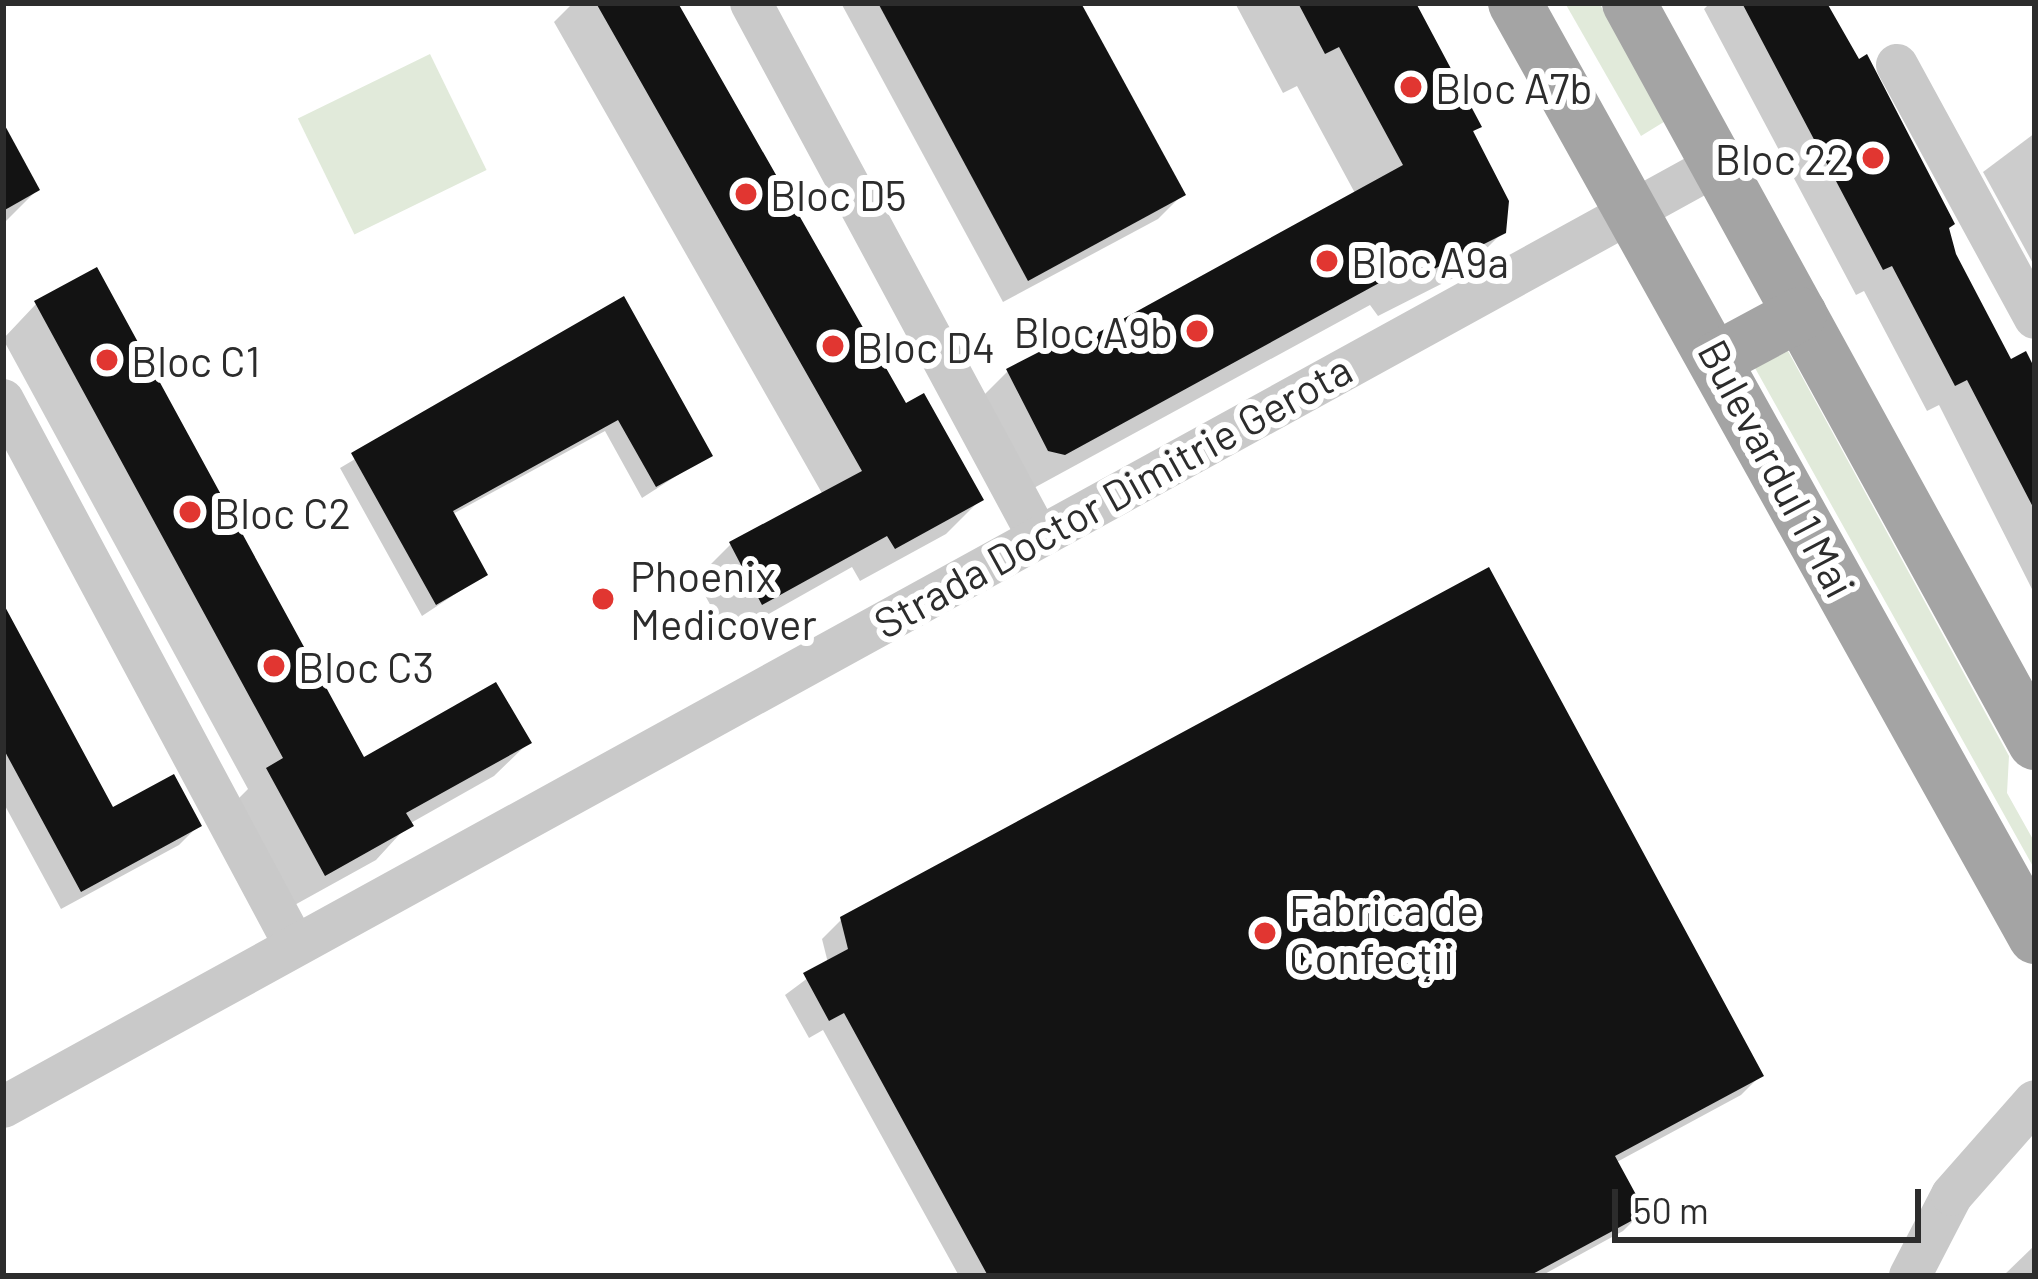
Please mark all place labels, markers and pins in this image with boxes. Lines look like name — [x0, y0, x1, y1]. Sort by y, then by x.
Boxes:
place label: Bloc A7b — [1435, 62, 1592, 112]
marker: Bloc A7b — [1398, 74, 1424, 100]
place label: Bloc 22 — [1715, 133, 1849, 183]
marker: Bloc 22 — [1860, 145, 1886, 171]
place label: Bloc D5 — [770, 169, 907, 219]
marker: Bloc D5 — [733, 181, 759, 207]
place label: Bloc A9a — [1351, 236, 1509, 286]
marker: Bloc A9a — [1314, 248, 1340, 274]
place label: Bloc A9b — [1014, 306, 1173, 356]
marker: Bloc A9b — [1184, 318, 1210, 344]
place label: Bloc D4 — [857, 321, 995, 371]
marker: Bloc D4 — [820, 333, 846, 359]
place label: Bloc C1 — [131, 335, 260, 385]
marker: Bloc C1 — [94, 347, 120, 373]
place label: Bloc C2 — [214, 487, 351, 537]
marker: Bloc C2 — [177, 499, 203, 525]
place label: Phoenix Medicover — [630, 550, 817, 648]
marker: Phoenix Medicover — [587, 583, 619, 615]
place label: Bloc C3 — [298, 641, 434, 691]
marker: Bloc C3 — [261, 653, 287, 679]
place label: Fabrica de Confecții — [1289, 884, 1479, 982]
marker: Fabrica de Confecții — [1252, 920, 1278, 946]

